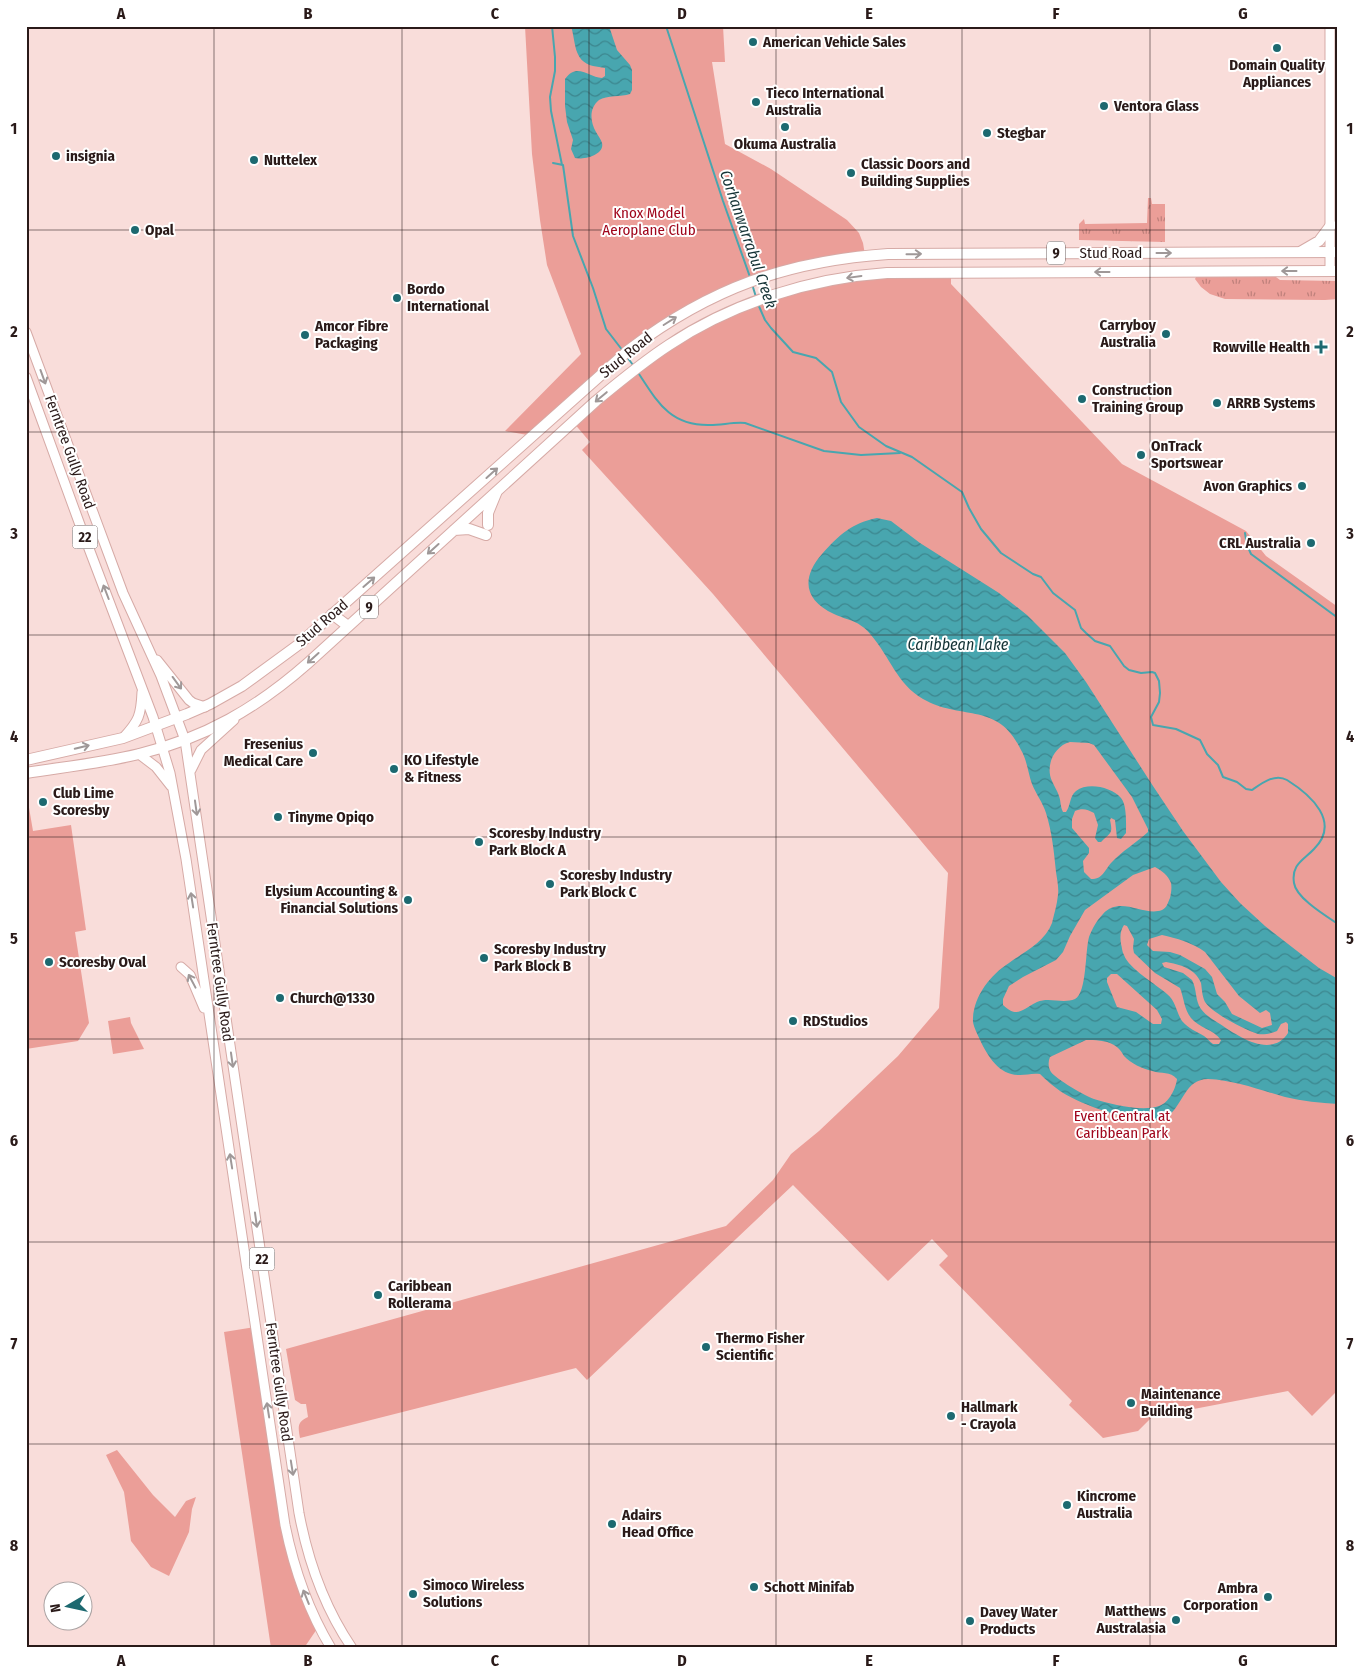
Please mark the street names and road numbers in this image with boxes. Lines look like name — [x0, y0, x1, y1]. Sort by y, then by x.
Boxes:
road number: 9 — [1047, 242, 1065, 264]
street label: Stud Road — [1080, 244, 1142, 262]
street label: Stud Road — [596, 328, 656, 382]
street label: Ferntree Gully Road — [41, 392, 99, 512]
road number: 22 — [72, 526, 98, 548]
street label: Stud Road — [292, 596, 352, 650]
road number: 9 — [360, 596, 378, 618]
street label: Ferntree Gully Road — [203, 921, 237, 1043]
road number: 22 — [250, 1248, 274, 1270]
street label: Ferntree Gully Road — [262, 1321, 296, 1443]

